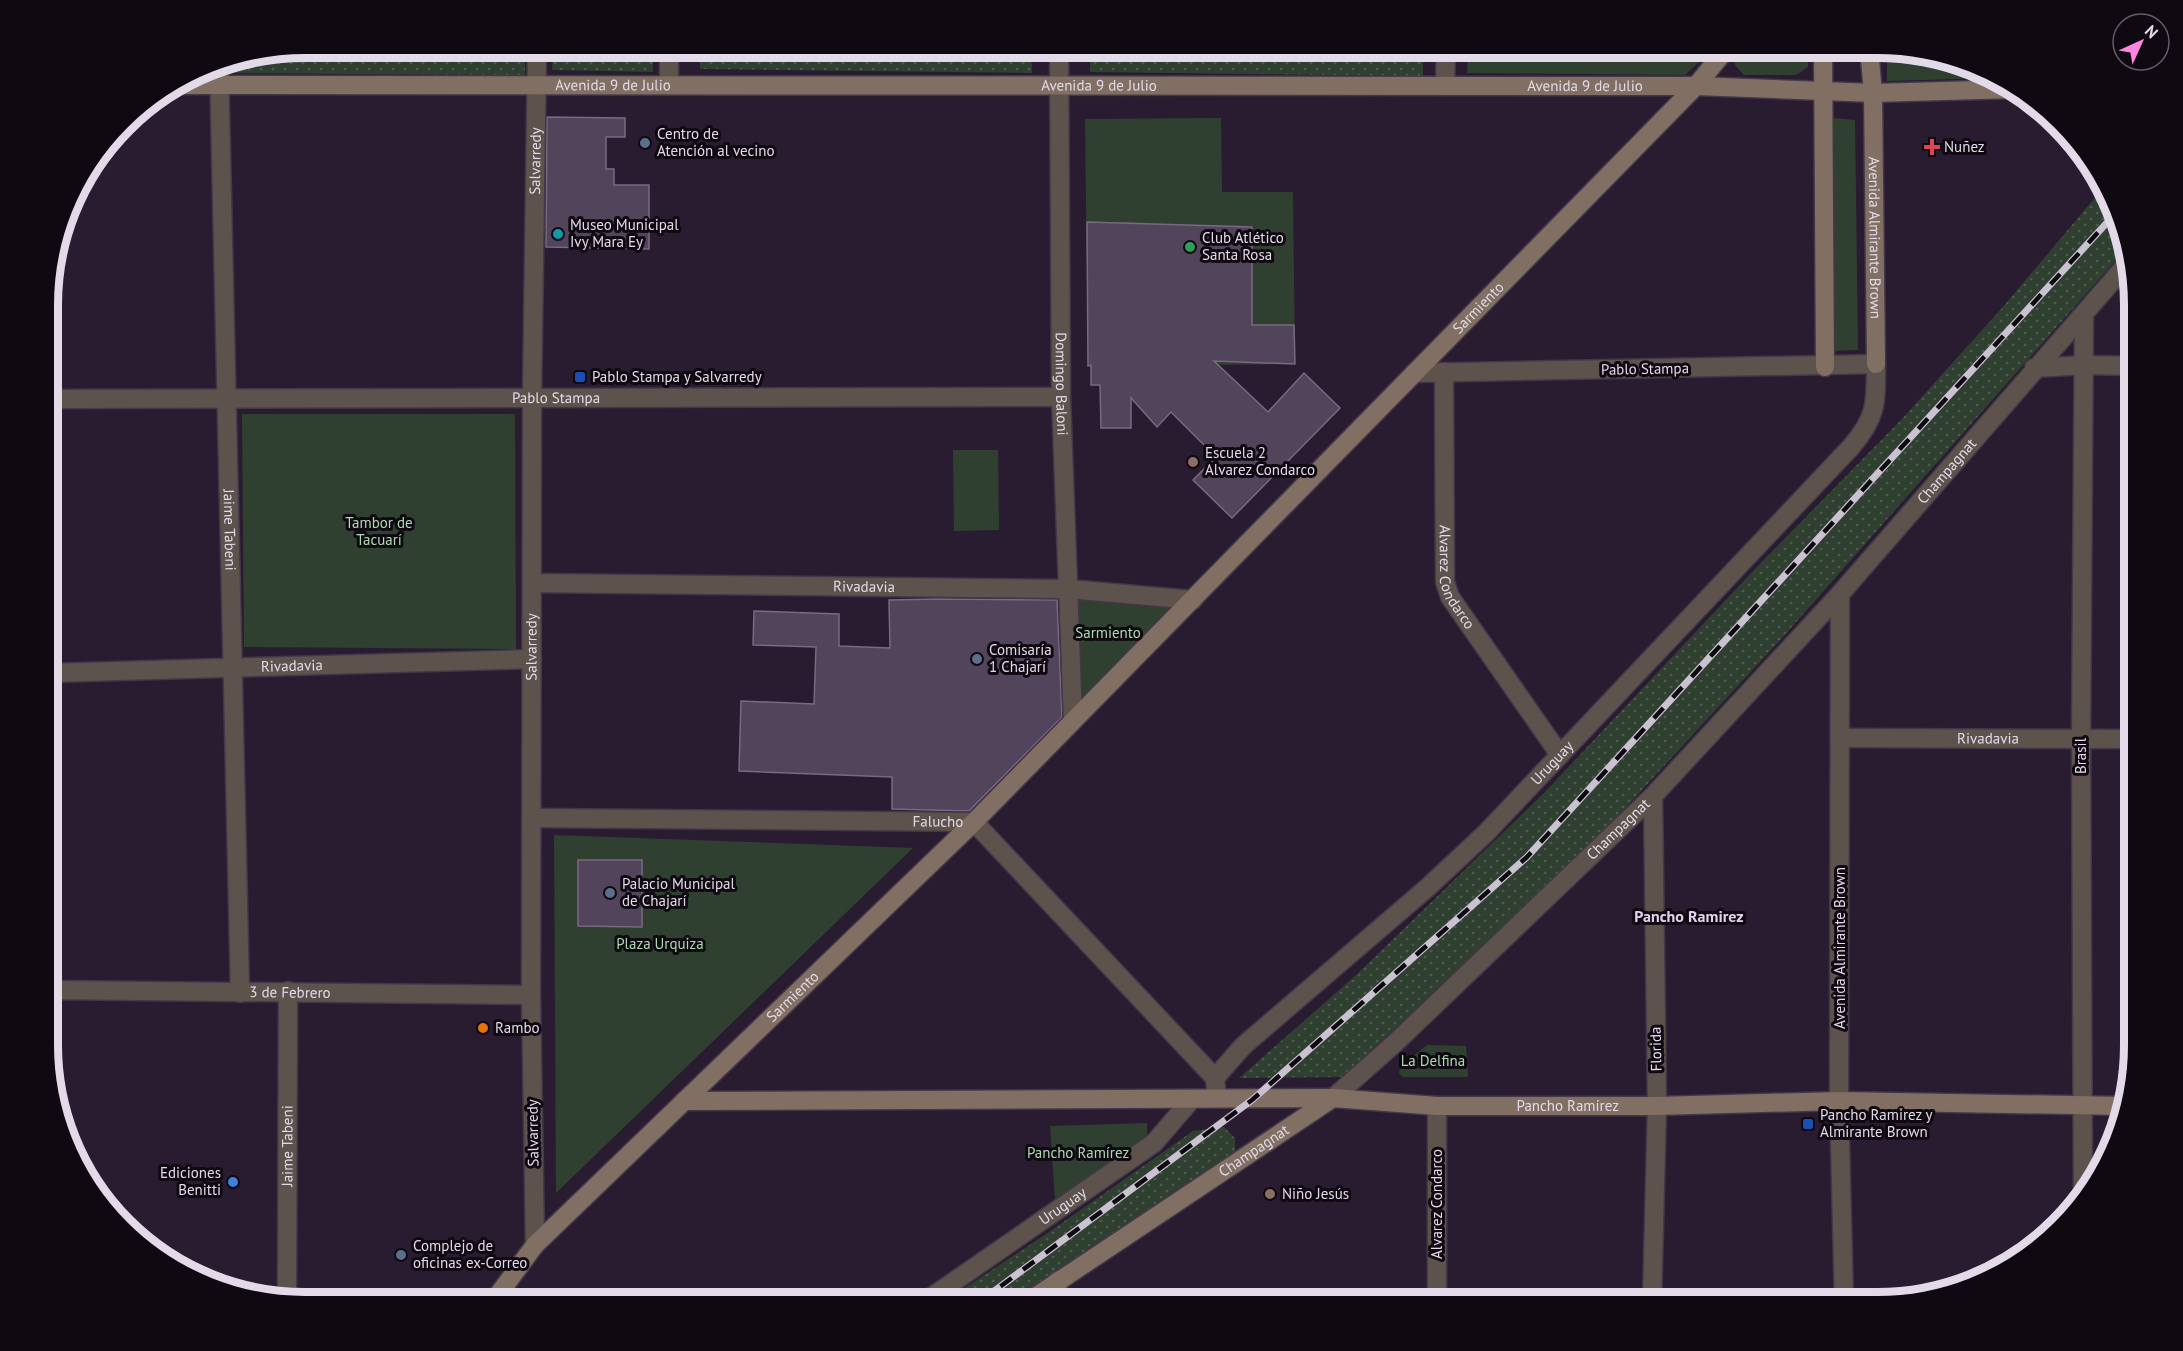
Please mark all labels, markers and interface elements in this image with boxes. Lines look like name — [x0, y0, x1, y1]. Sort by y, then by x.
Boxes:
north arrow — [2111, 12, 2171, 72]
text: N — [2141, 21, 2162, 42]
street label: Avenida 9 de Julio — [555, 75, 671, 94]
street label: Avenida 9 de Julio — [1041, 76, 1157, 95]
street label: Avenida 9 de Julio — [1527, 76, 1643, 95]
place label: Centro de Atención al vecino — [657, 124, 775, 160]
street label: Salvarredy — [525, 127, 545, 195]
marker: Centro de Atención al vecino — [638, 136, 652, 150]
place label: Nuñez — [1944, 137, 1985, 156]
marker: Nuñez — [1925, 140, 1939, 154]
street label: Avenida Almirante Brown — [1865, 157, 1885, 319]
place label: Museo Municipal Ivy Mara Ey — [570, 215, 679, 251]
marker: Museo Municipal Ivy Mara Ey — [551, 227, 565, 241]
place label: Club Atlético Santa Rosa — [1202, 228, 1284, 264]
marker: Club Atlético Santa Rosa — [1183, 240, 1197, 254]
street label: Sarmiento — [1448, 277, 1508, 338]
street label: Domingo Baloni — [1052, 332, 1072, 436]
street label: Pablo Stampa — [1601, 358, 1689, 379]
place label: Pablo Stampa y Salvarredy — [592, 367, 762, 386]
marker: Pablo Stampa y Salvarredy — [573, 370, 587, 384]
street label: Pablo Stampa — [512, 388, 600, 407]
street label: Champagnat — [1913, 434, 1980, 508]
place label: Escuela 2 Alvarez Condarco — [1205, 443, 1315, 479]
marker: Escuela 2 Alvarez Condarco — [1186, 455, 1200, 469]
street label: Jaime Tabeni — [220, 488, 240, 571]
park label: Tambor de Tacuarí — [345, 513, 413, 549]
street label: Alvarez Condarco — [1436, 525, 1479, 633]
street label: Rivadavia — [833, 576, 895, 596]
street label: Salvarredy — [522, 613, 541, 681]
park label: Sarmiento — [1075, 623, 1141, 642]
place label: Comisaría 1 Chajarí — [989, 640, 1052, 676]
marker: Comisaría 1 Chajarí — [970, 652, 984, 666]
street label: Rivadavia — [261, 655, 323, 676]
street label: Rivadavia — [1957, 728, 2019, 748]
street label: Uruguay — [1526, 737, 1577, 789]
street label: Brasil — [2071, 737, 2090, 774]
street label: Champagnat — [1582, 794, 1654, 864]
street label: Falucho — [913, 811, 963, 831]
street label: Avenida Almirante Brown — [1830, 867, 1849, 1029]
place label: Palacio Municipal de Chajarí — [622, 874, 735, 910]
marker: Palacio Municipal de Chajarí — [603, 886, 617, 900]
district label: Pancho Ramirez — [1634, 906, 1744, 926]
park label: Plaza Urquiza — [616, 934, 704, 953]
street label: Sarmiento — [762, 967, 823, 1026]
street label: 3 de Febrero — [249, 982, 331, 1002]
place label: Rambo — [495, 1018, 540, 1037]
marker: Rambo — [476, 1021, 490, 1035]
street label: Florida — [1646, 1026, 1665, 1072]
park label: La Delfina — [1401, 1051, 1465, 1070]
street label: Pancho Ramírez — [1517, 1096, 1619, 1115]
street label: Salvarredy — [522, 1099, 543, 1167]
street label: Jaime Tabeni — [277, 1105, 297, 1188]
place label: Pancho Ramirez y Almirante Brown — [1820, 1105, 1933, 1141]
marker: Pancho Ramirez y Almirante Brown — [1801, 1117, 1815, 1131]
street label: Champagnat — [1215, 1120, 1292, 1181]
park label: Pancho Ramírez — [1027, 1143, 1129, 1162]
street label: Alvarez Condarco — [1427, 1149, 1446, 1259]
place label: Ediciones Benitti — [160, 1163, 221, 1199]
marker: Ediciones Benitti — [226, 1175, 240, 1189]
street label: Uruguay — [1035, 1183, 1090, 1229]
place label: Niño Jesús — [1282, 1184, 1349, 1203]
marker: Niño Jesús — [1263, 1187, 1277, 1201]
place label: Complejo de oficinas ex-Correo — [413, 1236, 527, 1272]
marker: Complejo de oficinas ex-Correo — [394, 1248, 408, 1262]

